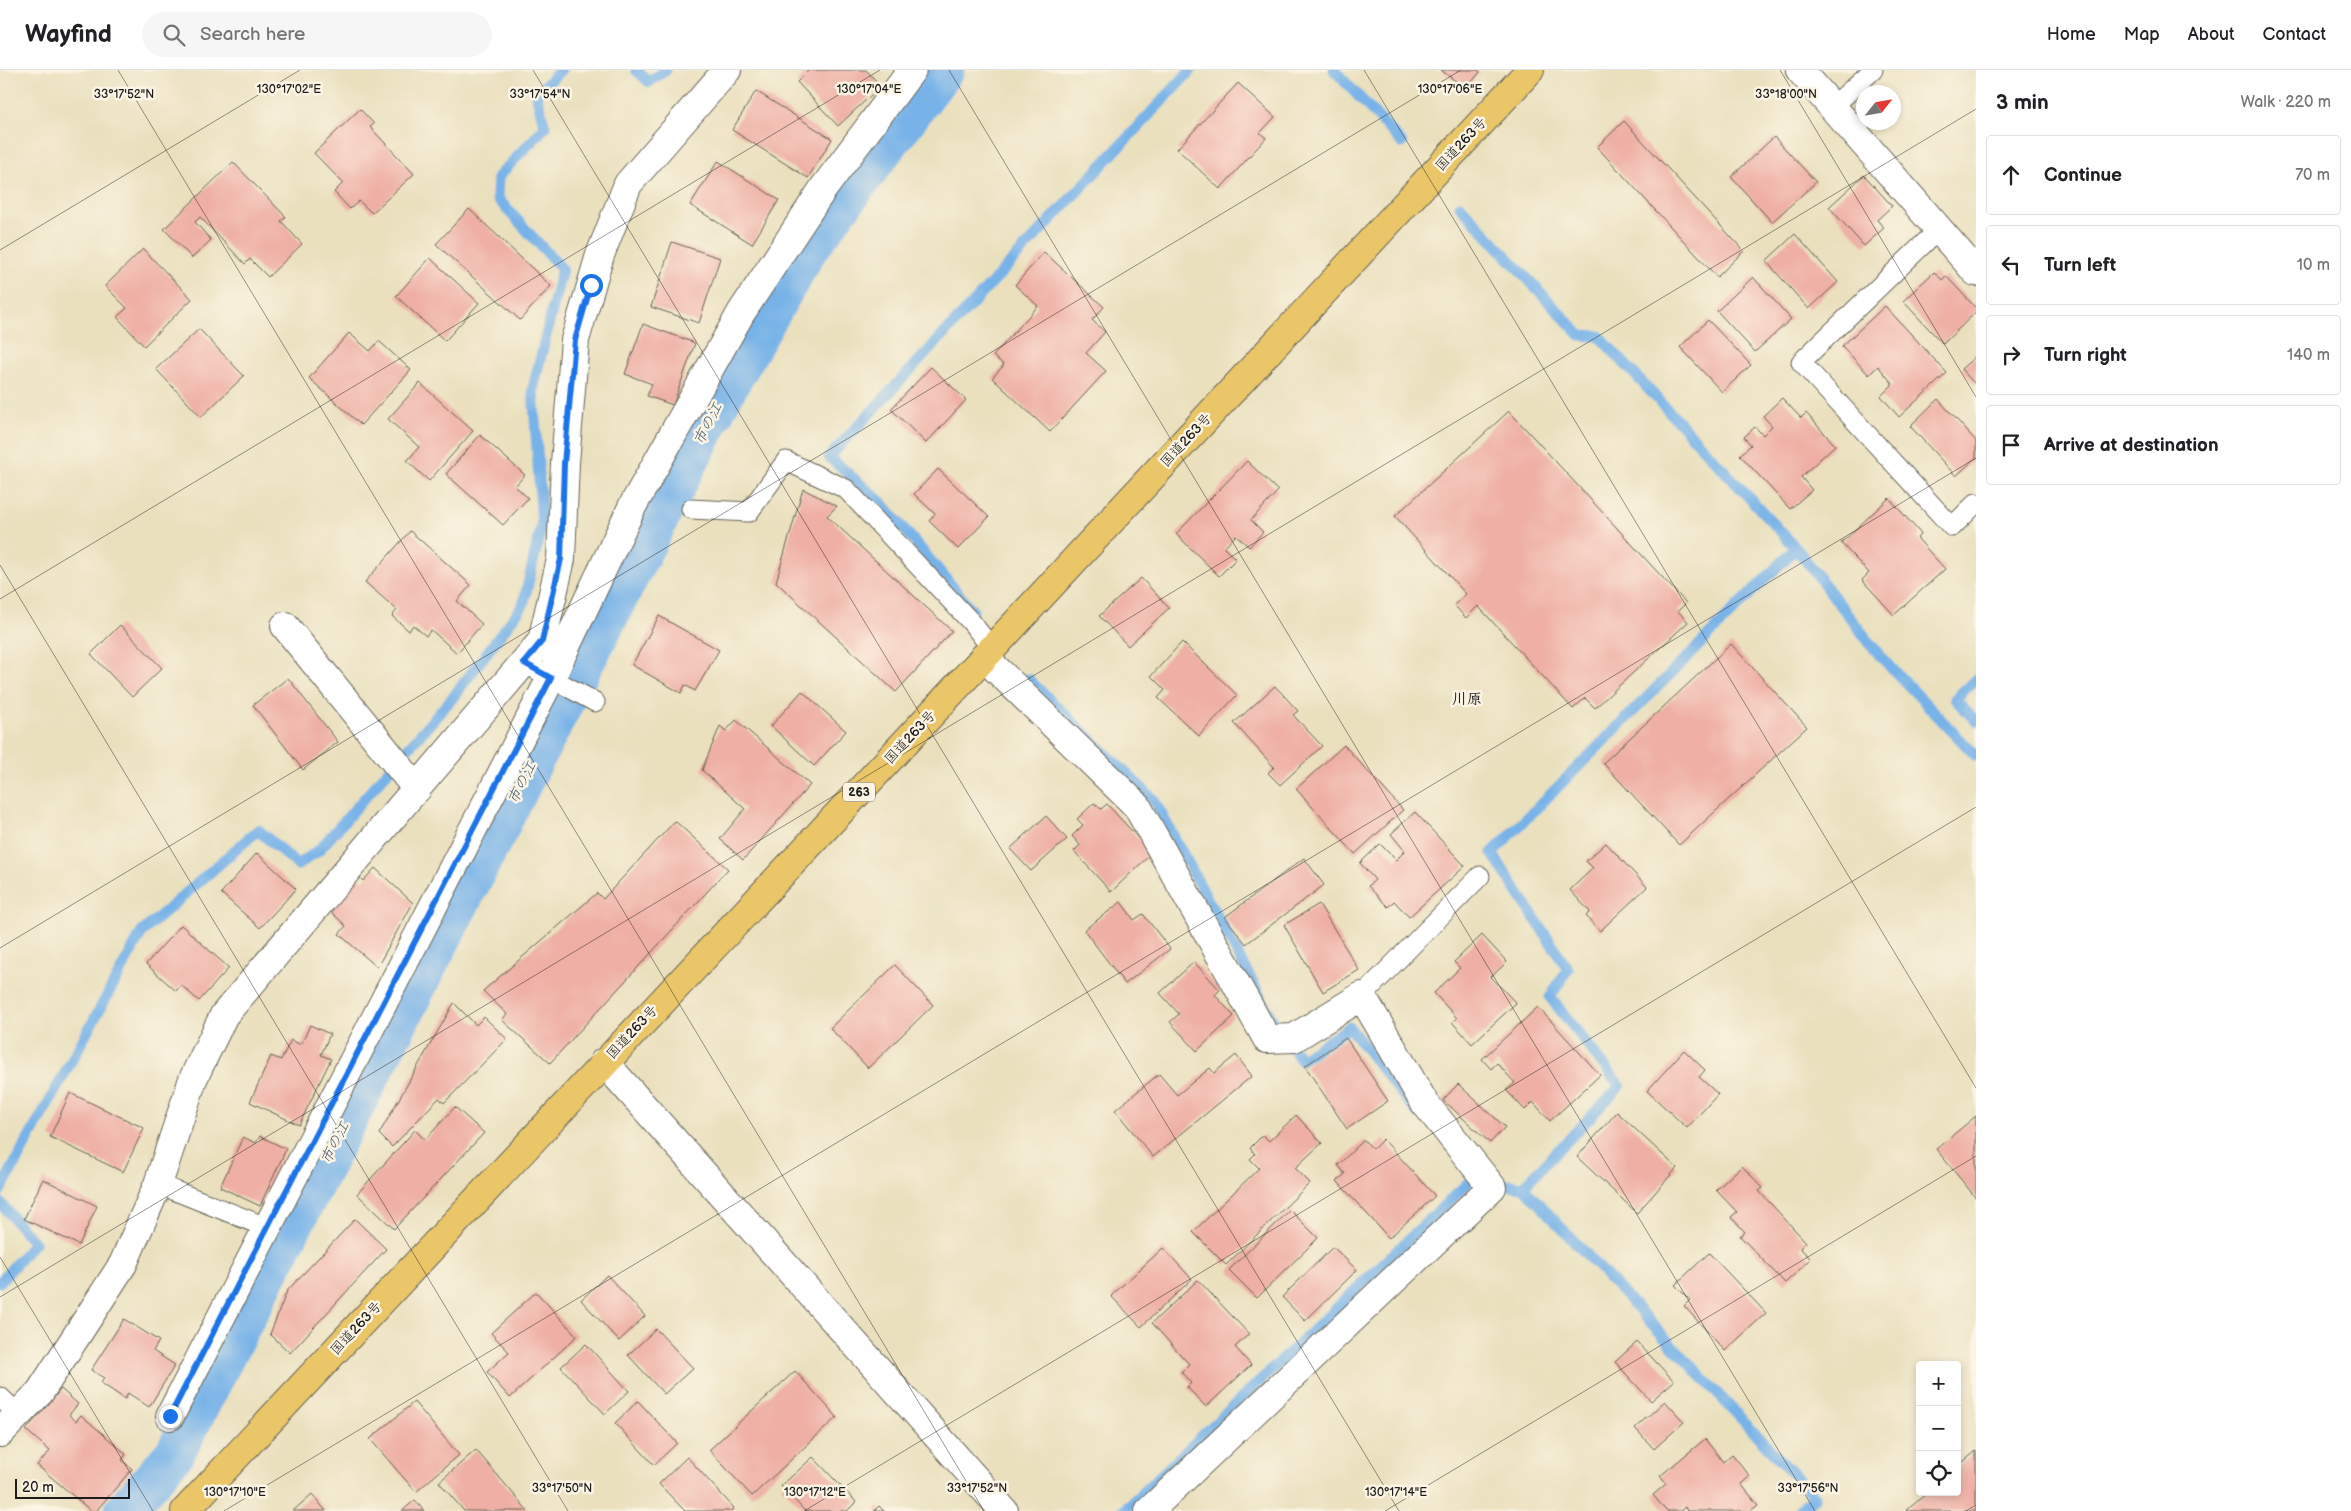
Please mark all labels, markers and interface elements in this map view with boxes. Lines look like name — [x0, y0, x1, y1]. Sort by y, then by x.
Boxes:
search box — [142, 12, 492, 57]
text: Wayfind — [25, 20, 112, 49]
icon: search — [160, 21, 188, 49]
text: Search here — [200, 23, 305, 46]
text: Home — [2047, 24, 2096, 45]
text: Map — [2124, 24, 2160, 45]
text: About — [2188, 24, 2235, 45]
text: Contact — [2263, 24, 2326, 45]
text: 130°17'02"E — [257, 82, 321, 97]
text: 130°17'04"E — [837, 82, 901, 97]
text: 130°17'06"E — [1418, 82, 1482, 97]
north arrow — [1856, 85, 1901, 130]
text: 33°17'52"N — [94, 87, 154, 102]
text: 33°17'54"N — [510, 87, 570, 102]
text: 33°18'00"N — [1755, 87, 1817, 102]
text: 3 min — [1996, 90, 2049, 115]
text: Walk · 220 m — [2241, 93, 2331, 112]
street label: 国道263号 — [1432, 114, 1490, 174]
icon: ahead — [1997, 161, 2025, 189]
text: Continue — [2044, 164, 2122, 187]
text: 70 m — [2295, 166, 2330, 185]
icon: left — [1997, 251, 2025, 279]
text: Turn left — [2044, 254, 2116, 277]
text: 10 m — [2297, 256, 2330, 275]
route start — [580, 274, 603, 297]
icon: right — [1997, 341, 2025, 369]
text: Turn right — [2044, 344, 2127, 367]
text: 140 m — [2287, 346, 2330, 365]
water label: 市の江 — [689, 399, 727, 448]
street label: 国道263号 — [1157, 410, 1215, 470]
icon: arrive — [1997, 431, 2025, 459]
text: Arrive at destination — [2044, 434, 2219, 457]
district label: 川原 — [1452, 690, 1482, 709]
street label: 国道263号 — [881, 707, 939, 767]
water label: 市の江 — [503, 758, 541, 807]
road number: 263 — [843, 782, 875, 802]
street label: 国道263号 — [603, 1002, 661, 1062]
water label: 市の江 — [316, 1118, 354, 1167]
street label: 国道263号 — [327, 1298, 385, 1358]
map controls — [1916, 1361, 1961, 1496]
button: + — [1916, 1361, 1961, 1406]
route end — [159, 1405, 182, 1428]
button: − — [1916, 1406, 1961, 1451]
button: locate — [1916, 1451, 1961, 1496]
scale bar — [15, 1476, 130, 1499]
text: 20 m — [22, 1479, 54, 1496]
text: 33°17'50"N — [532, 1481, 592, 1496]
text: 33°17'52"N — [947, 1481, 1007, 1496]
text: 33°17'56"N — [1778, 1481, 1839, 1496]
text: 130°17'10"E — [204, 1485, 266, 1500]
text: 130°17'12"E — [784, 1485, 846, 1500]
text: 130°17'14"E — [1365, 1485, 1427, 1500]

